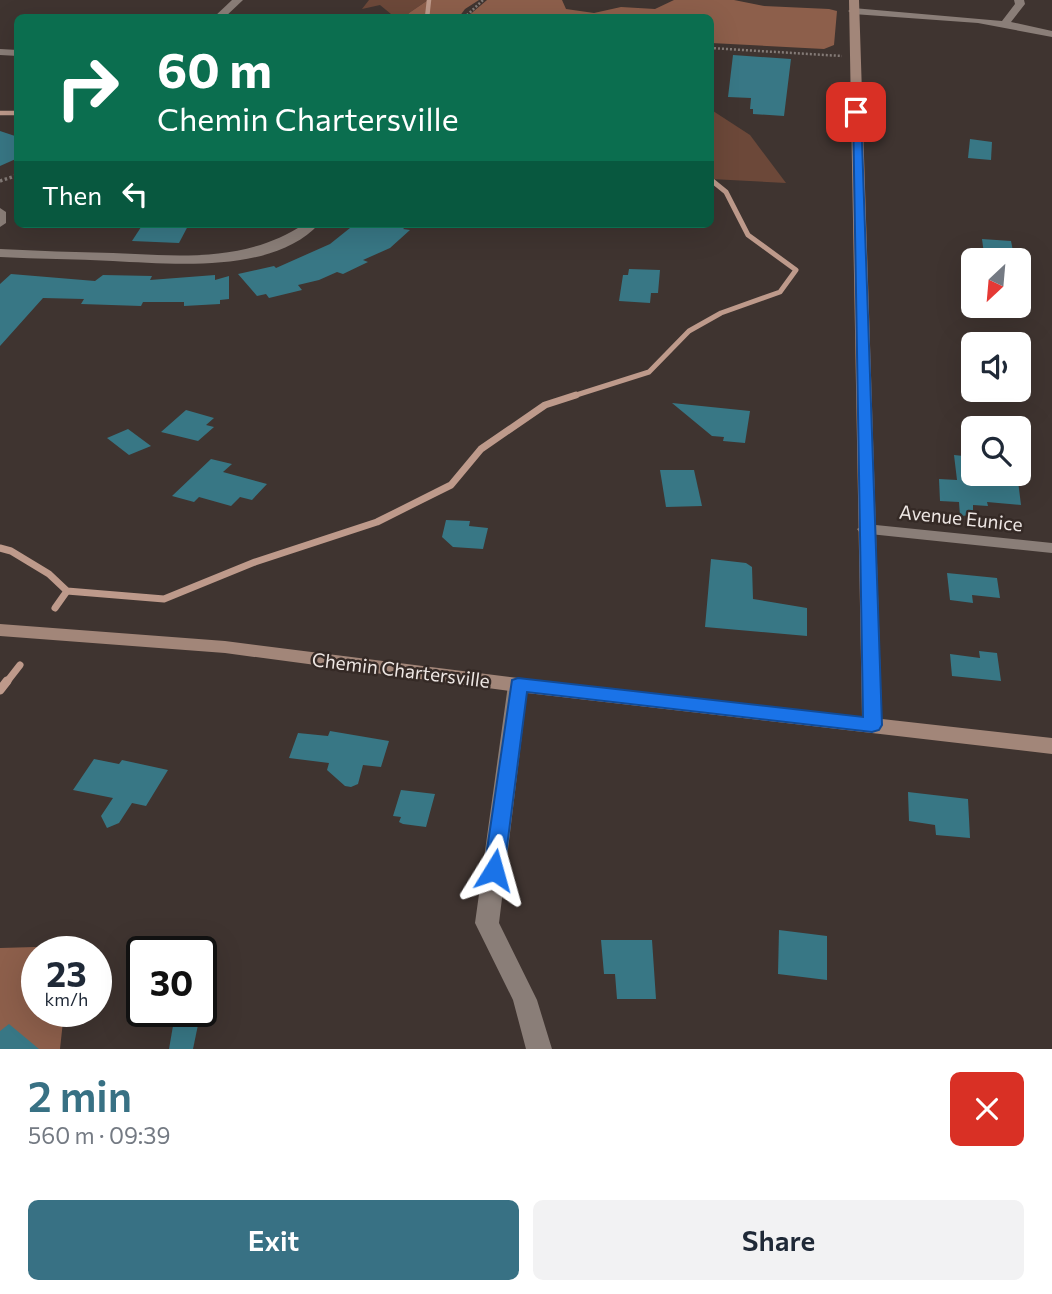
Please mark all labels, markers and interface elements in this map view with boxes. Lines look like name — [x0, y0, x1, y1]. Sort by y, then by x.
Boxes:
text: 60 m — [157, 38, 272, 98]
icon: right — [42, 42, 133, 133]
pin — [826, 82, 886, 142]
icon: arrive — [837, 93, 875, 131]
text: Chemin Chartersville — [157, 98, 459, 138]
icon: left — [116, 175, 154, 213]
text: Then — [42, 179, 102, 210]
north arrow — [961, 248, 1031, 318]
map controls — [961, 248, 1031, 486]
button: sound — [961, 332, 1031, 402]
button: search — [961, 416, 1031, 486]
street label: Avenue Eunice — [898, 500, 1024, 535]
street label: Chemin Chartersville — [311, 647, 491, 692]
position arrow — [457, 833, 531, 907]
speed limit sign: 30 — [126, 936, 217, 1027]
text: 23 — [46, 951, 87, 994]
text: km/h — [45, 988, 88, 1010]
text: 2 min — [28, 1069, 132, 1121]
button: close — [950, 1072, 1024, 1146]
text: 560 m · 09:39 — [28, 1121, 170, 1149]
button: Exit — [28, 1200, 519, 1280]
button: Share — [533, 1200, 1024, 1280]

